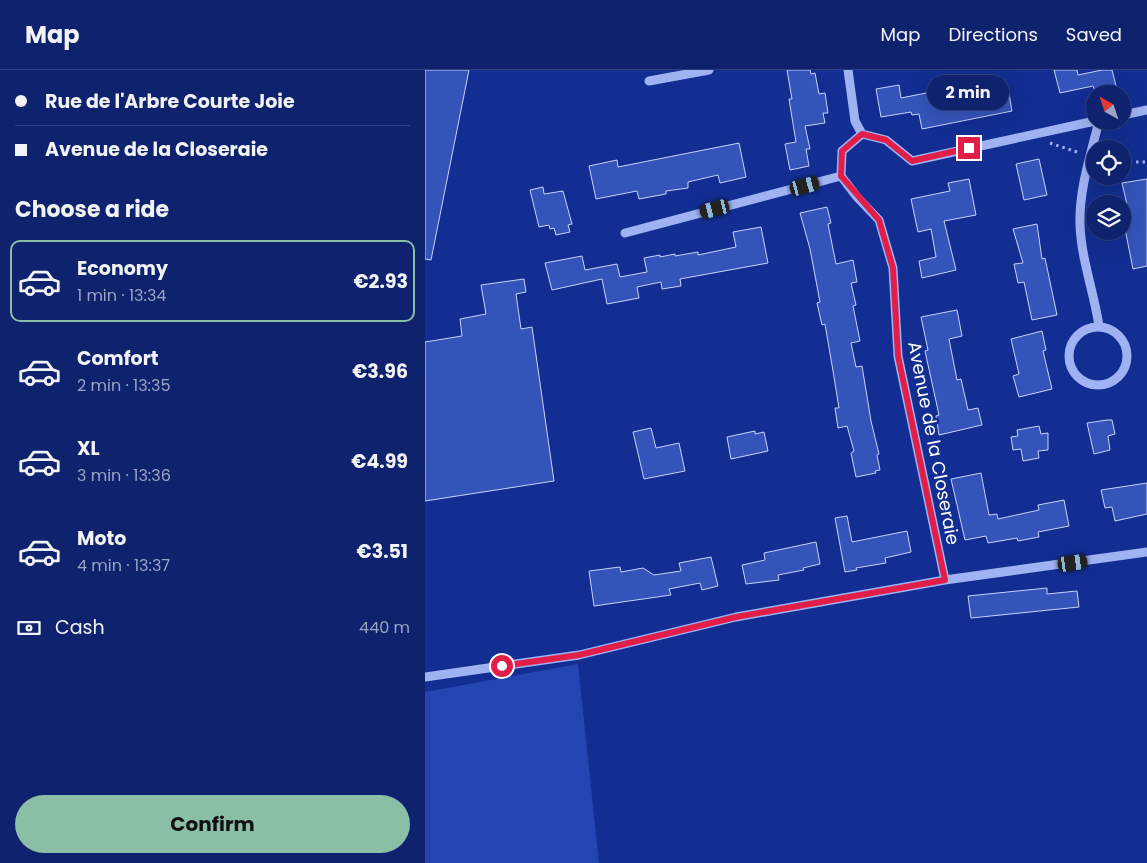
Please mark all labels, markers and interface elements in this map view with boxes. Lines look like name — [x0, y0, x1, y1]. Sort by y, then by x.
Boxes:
text: Map — [25, 18, 80, 51]
text: Map — [881, 22, 920, 47]
text: Directions — [948, 22, 1038, 47]
text: Saved — [1066, 22, 1122, 47]
callout: 2 min — [928, 75, 1010, 110]
text: 2 min — [946, 81, 990, 104]
north arrow — [1086, 85, 1131, 130]
map controls — [1086, 85, 1131, 240]
text: Rue de l'Arbre Courte Joie — [45, 88, 295, 115]
text: Avenue de la Closeraie — [45, 136, 268, 163]
route end — [958, 137, 980, 159]
button: locate — [1086, 140, 1131, 185]
car — [788, 175, 821, 197]
text: Choose a ride — [15, 194, 169, 225]
button: layers — [1086, 195, 1131, 240]
car — [698, 198, 731, 220]
text: Economy — [77, 255, 168, 282]
icon: car — [17, 259, 62, 304]
text: €2.93 — [353, 268, 408, 295]
text: 1 min · 13:34 — [77, 284, 166, 307]
street label: Avenue de la Closeraie — [902, 339, 966, 547]
text: Comfort — [77, 345, 159, 372]
icon: car — [17, 349, 62, 394]
text: €3.96 — [352, 358, 408, 385]
text: 2 min · 13:35 — [77, 374, 171, 397]
text: XL — [77, 435, 100, 462]
icon: car — [17, 439, 62, 484]
text: €4.99 — [351, 448, 408, 475]
text: 3 min · 13:36 — [77, 464, 171, 487]
text: Moto — [77, 525, 126, 552]
icon: car — [17, 529, 62, 574]
text: €3.51 — [357, 538, 408, 565]
car — [1057, 553, 1088, 573]
text: 4 min · 13:37 — [77, 554, 170, 577]
icon: cash — [15, 614, 43, 642]
text: Cash — [55, 614, 105, 641]
text: 440 m — [359, 616, 410, 639]
route start — [491, 655, 513, 677]
button: Confirm — [15, 795, 410, 853]

